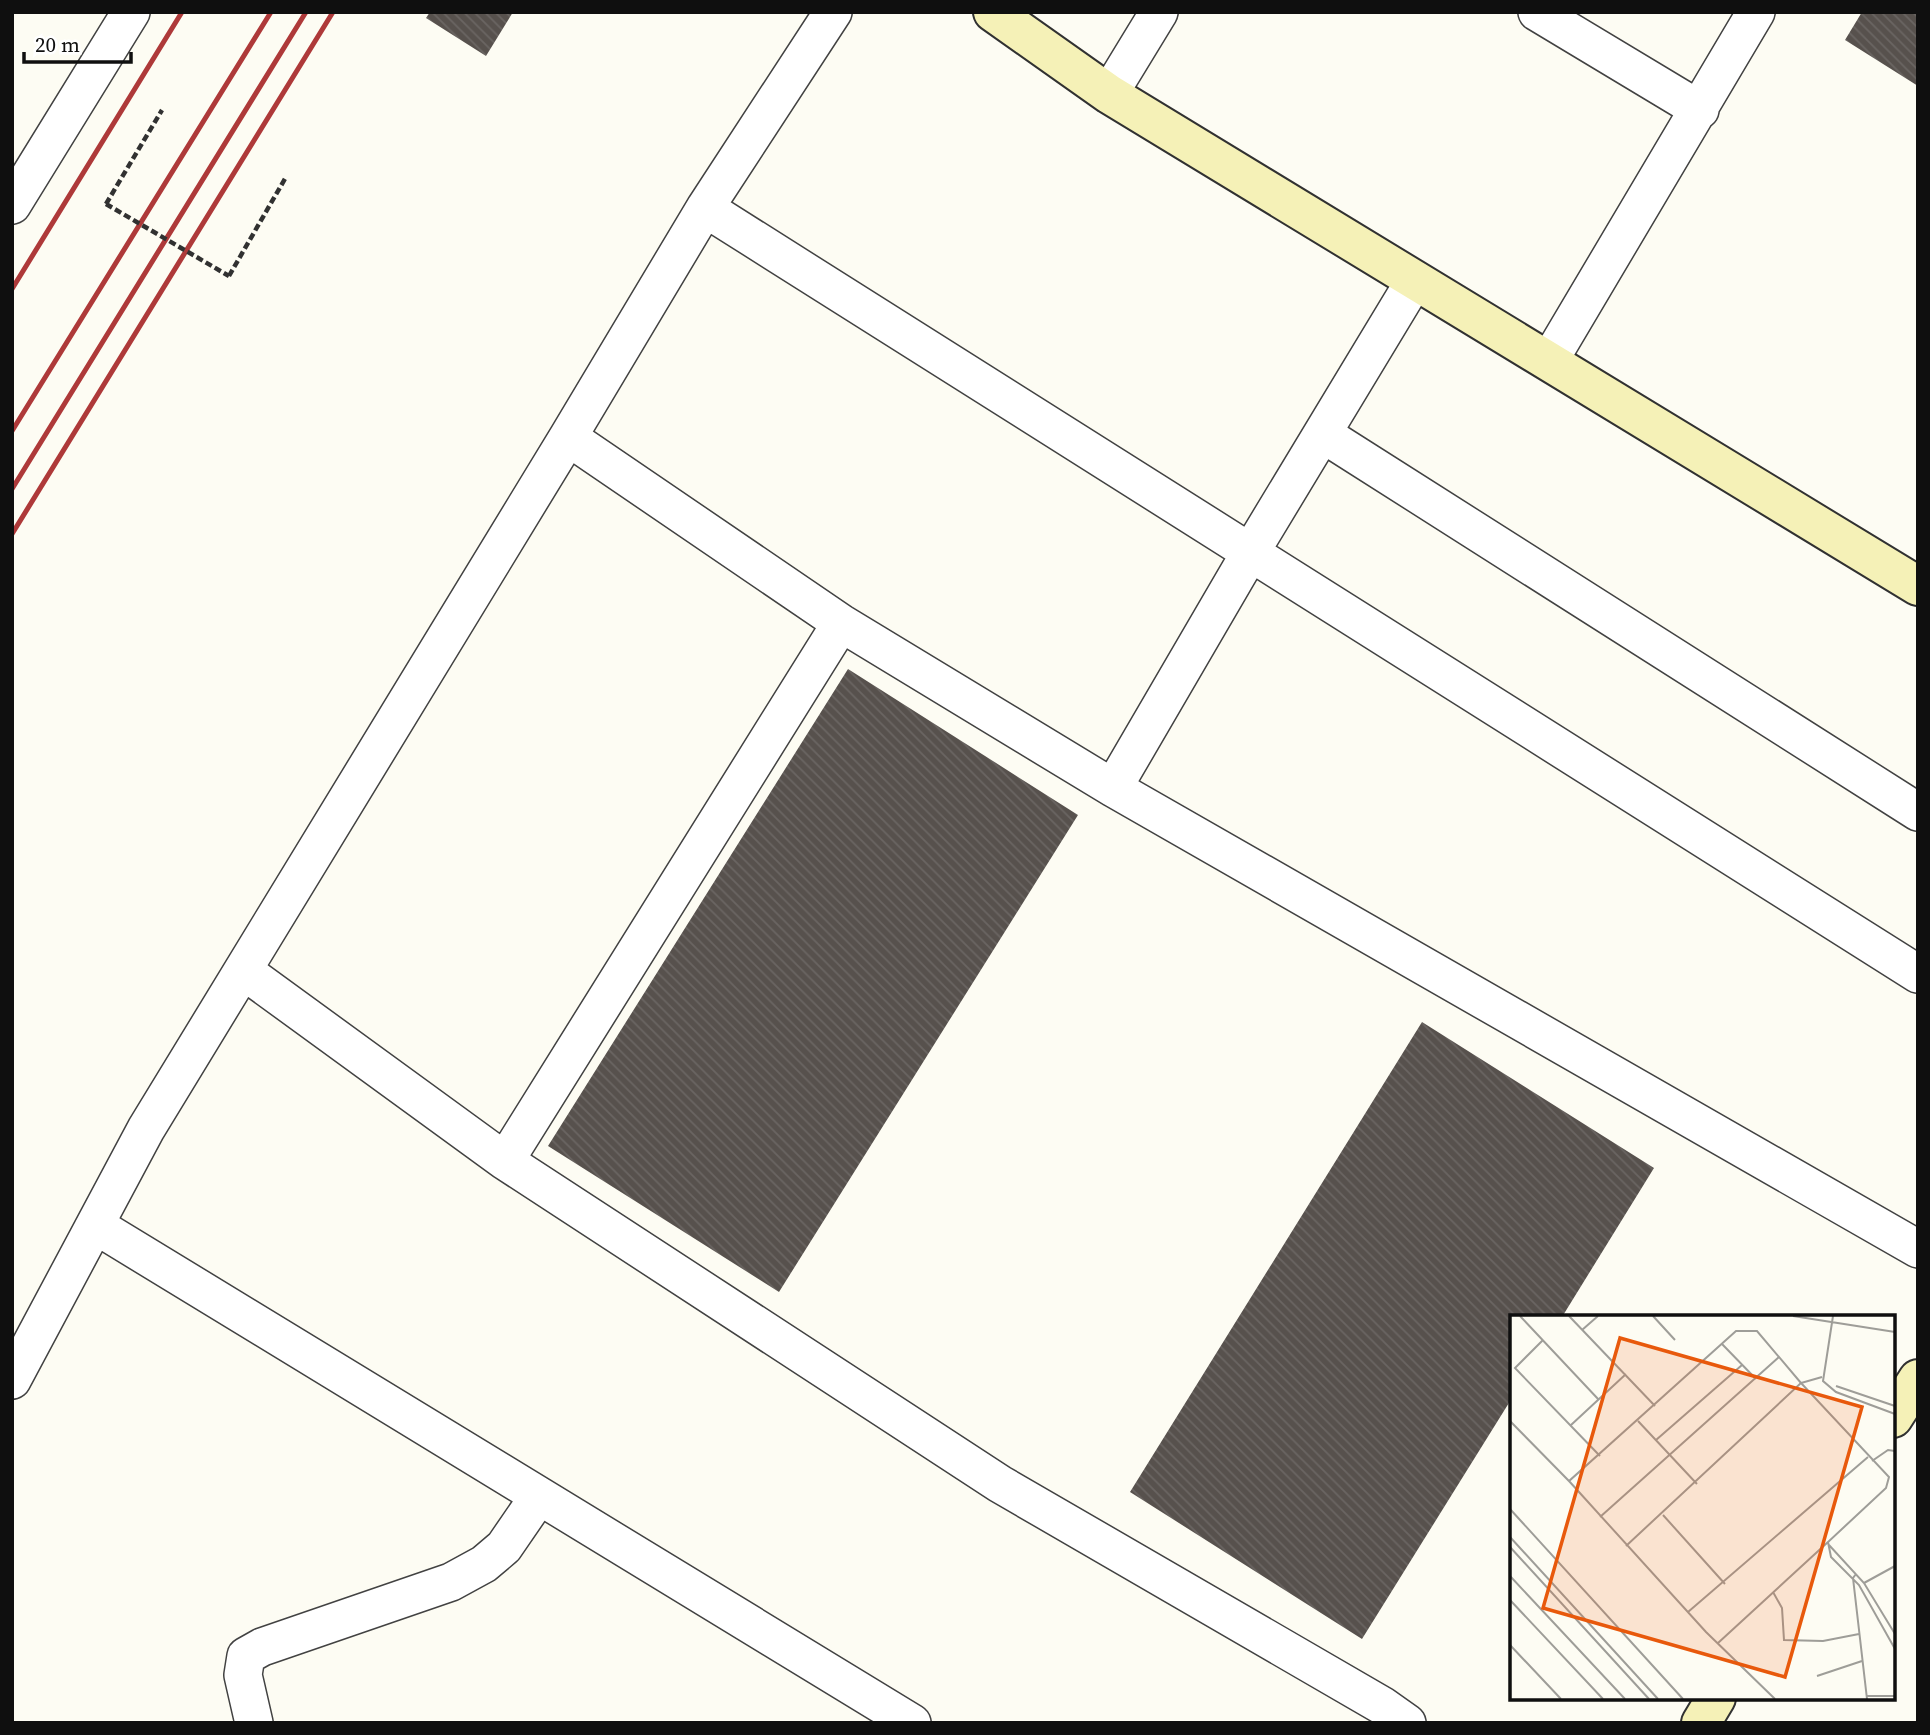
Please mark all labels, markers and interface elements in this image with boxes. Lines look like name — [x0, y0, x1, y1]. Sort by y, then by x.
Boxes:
scale bar — [24, 21, 131, 65]
text: 20 m — [35, 30, 80, 59]
inset map — [1510, 1315, 1895, 1700]

